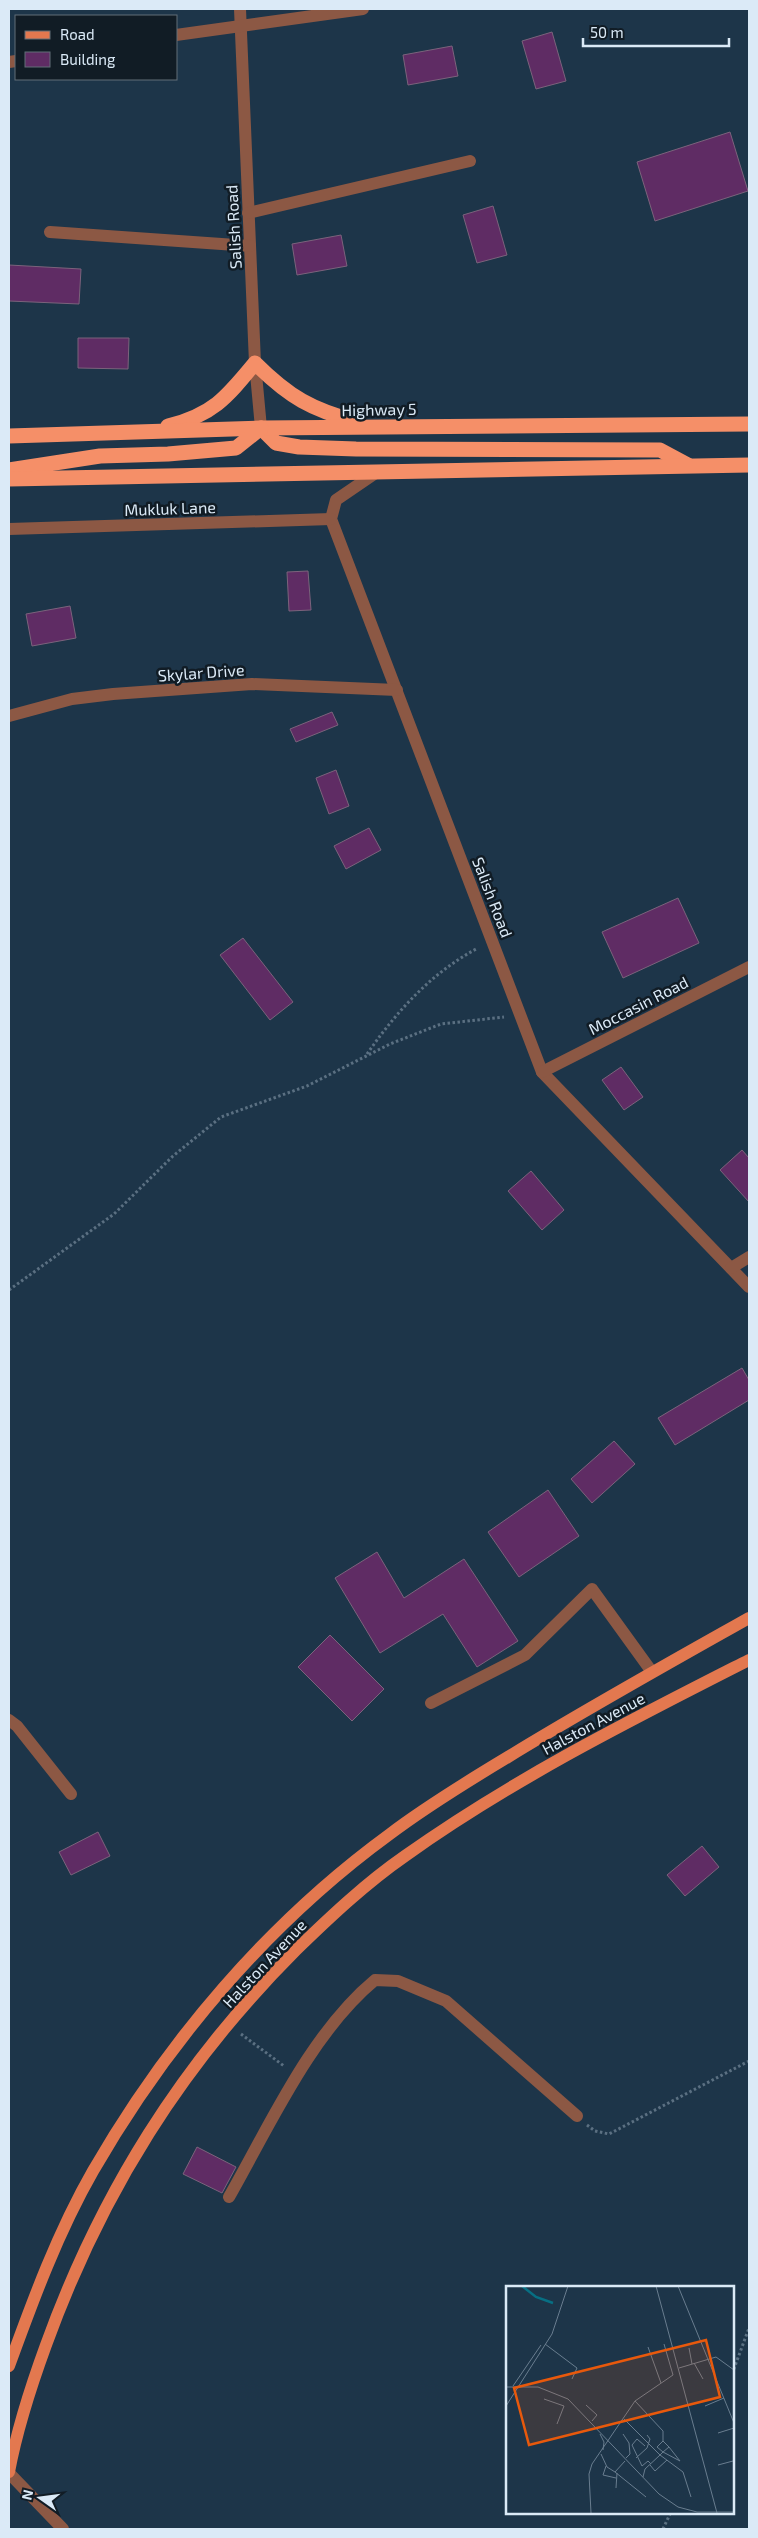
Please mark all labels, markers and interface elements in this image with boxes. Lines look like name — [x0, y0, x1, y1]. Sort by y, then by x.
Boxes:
legend — [15, 15, 178, 80]
scale bar — [583, 15, 729, 47]
text: 50 m — [590, 23, 624, 41]
text: Road — [60, 25, 95, 43]
text: Building — [60, 50, 116, 68]
street label: Salish Road — [221, 184, 245, 270]
street label: Highway 5 — [341, 399, 417, 419]
street label: Mukluk Lane — [124, 497, 216, 519]
street label: Skylar Drive — [157, 659, 245, 685]
street label: Salish Road — [469, 854, 517, 940]
street label: Moccasin Road — [585, 972, 691, 1038]
street label: Halston Avenue — [538, 1688, 648, 1758]
street label: Halston Avenue — [218, 1915, 310, 2011]
inset map — [506, 2286, 733, 2513]
north arrow — [15, 2473, 65, 2523]
text: N — [17, 2488, 36, 2502]

